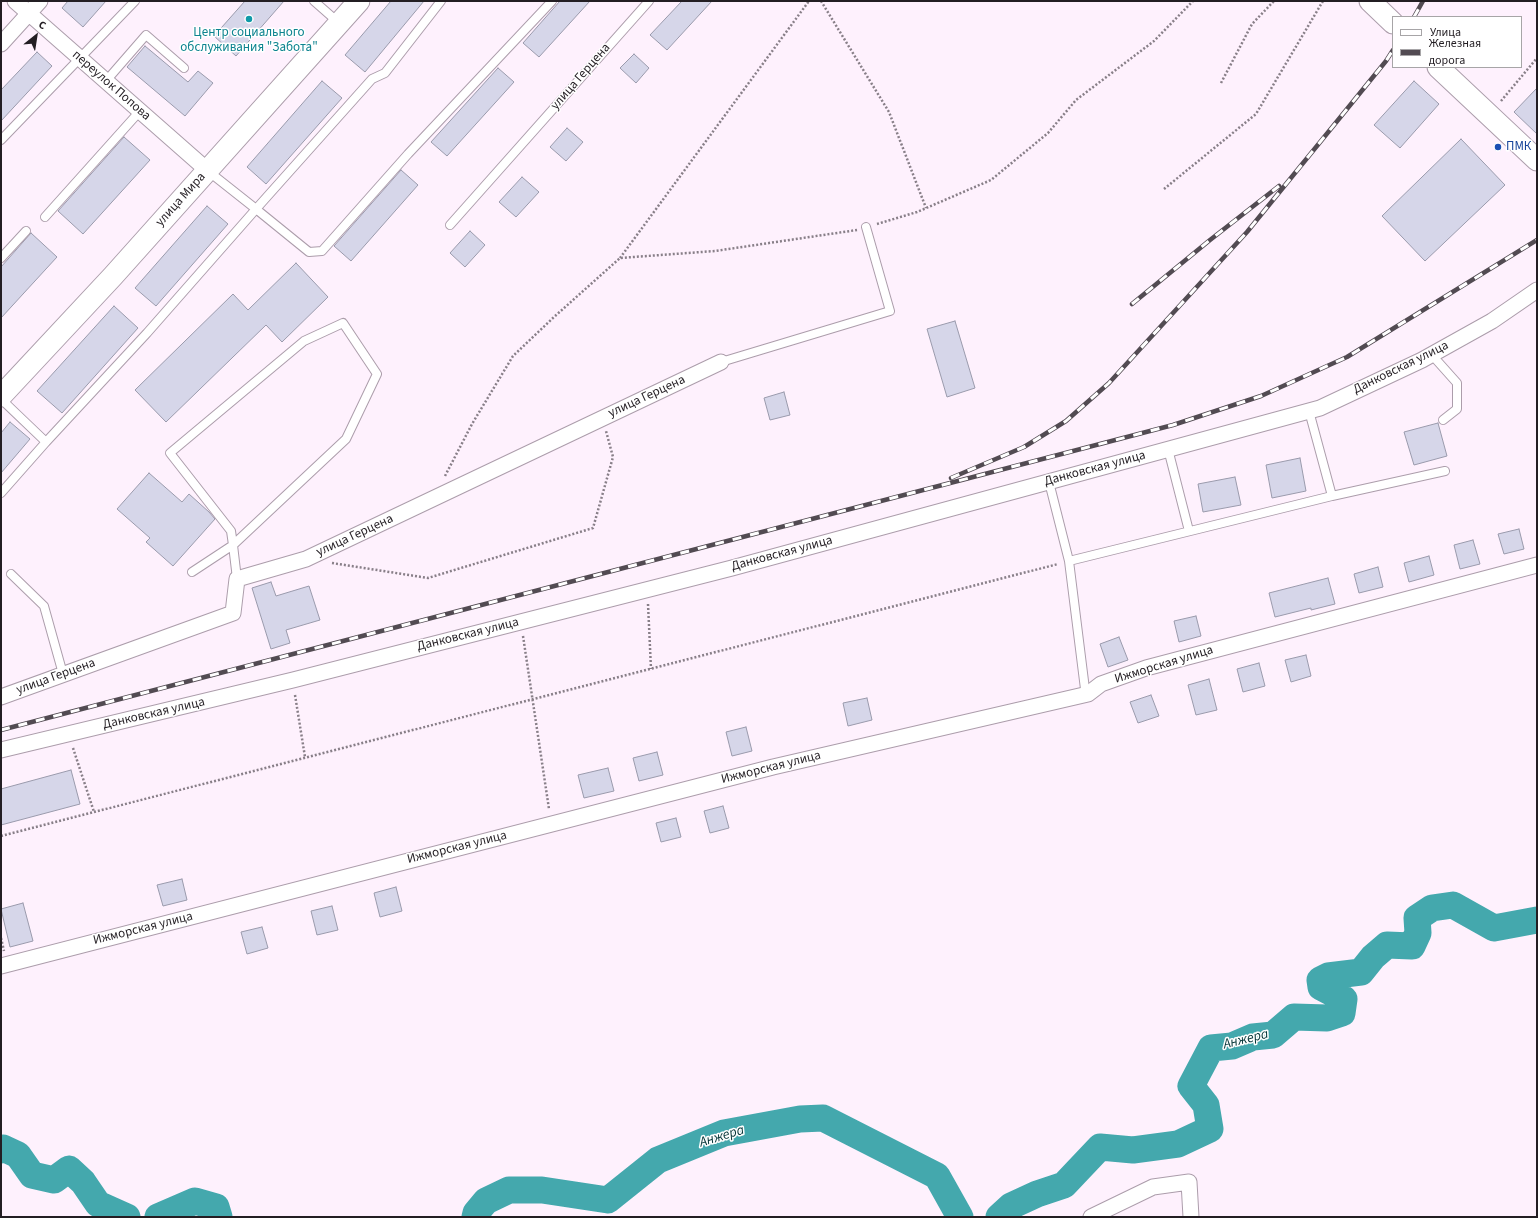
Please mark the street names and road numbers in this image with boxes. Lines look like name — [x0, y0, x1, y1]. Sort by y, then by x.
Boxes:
street label: улица Герцена — [548, 41, 614, 113]
street label: переулок Попова — [68, 48, 154, 124]
street label: улица Мира — [153, 170, 209, 230]
street label: Данковская улица — [1351, 338, 1451, 398]
street label: улица Герцена — [606, 372, 688, 422]
street label: Данковская улица — [1043, 448, 1147, 490]
street label: улица Герцена — [314, 511, 396, 561]
street label: Данковская улица — [730, 533, 834, 575]
street label: Данковская улица — [416, 615, 520, 655]
street label: Ижморская улица — [1113, 643, 1215, 687]
street label: улица Герцена — [14, 655, 98, 699]
street label: Данковская улица — [101, 695, 207, 733]
street label: Ижморская улица — [720, 748, 822, 788]
street label: Ижморская улица — [406, 828, 508, 868]
street label: Ижморская улица — [92, 909, 194, 949]

